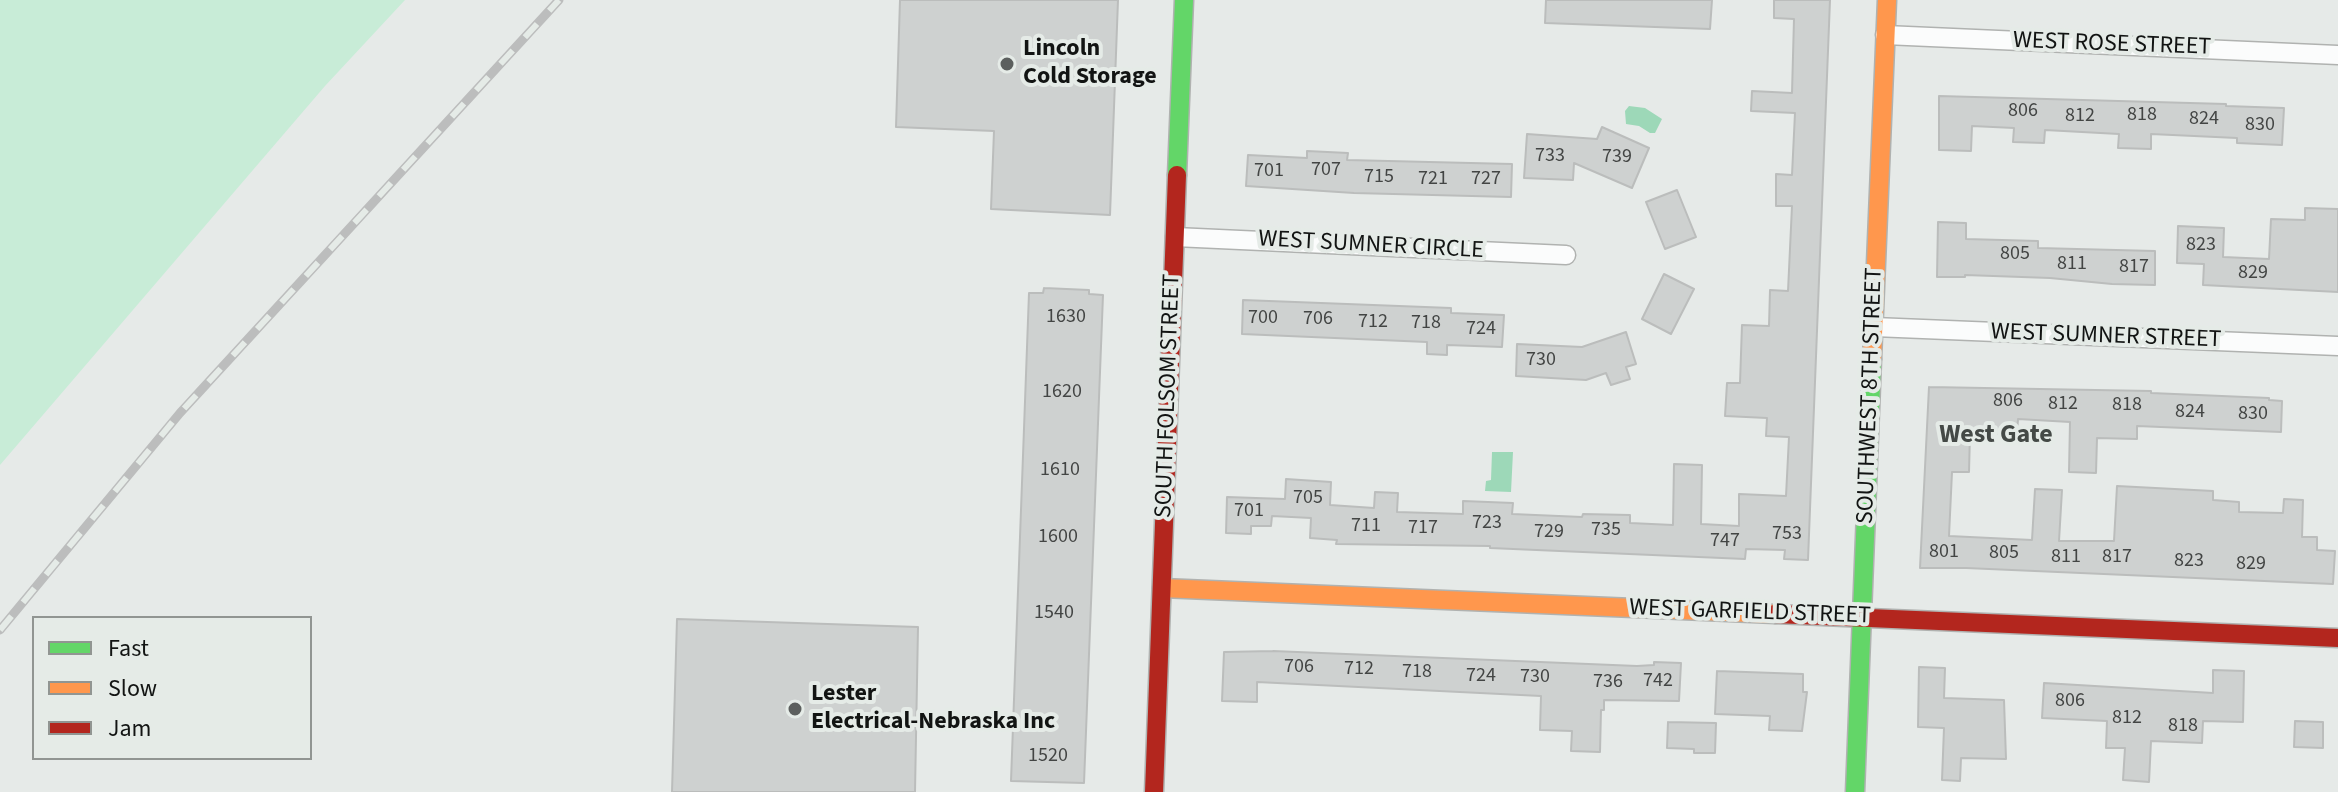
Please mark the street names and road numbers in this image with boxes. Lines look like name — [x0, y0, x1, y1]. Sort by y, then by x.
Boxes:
street label: WEST ROSE STREET — [2012, 27, 2212, 63]
street label: WEST SUMNER CIRCLE — [1258, 226, 1484, 266]
street label: SOUTHWEST 8TH STREET — [1852, 267, 1890, 525]
street label: SOUTH FOLSOM STREET — [1150, 273, 1188, 519]
street label: WEST SUMNER STREET — [1990, 319, 2222, 355]
street label: WEST GARFIELD STREET — [1629, 594, 1871, 632]

